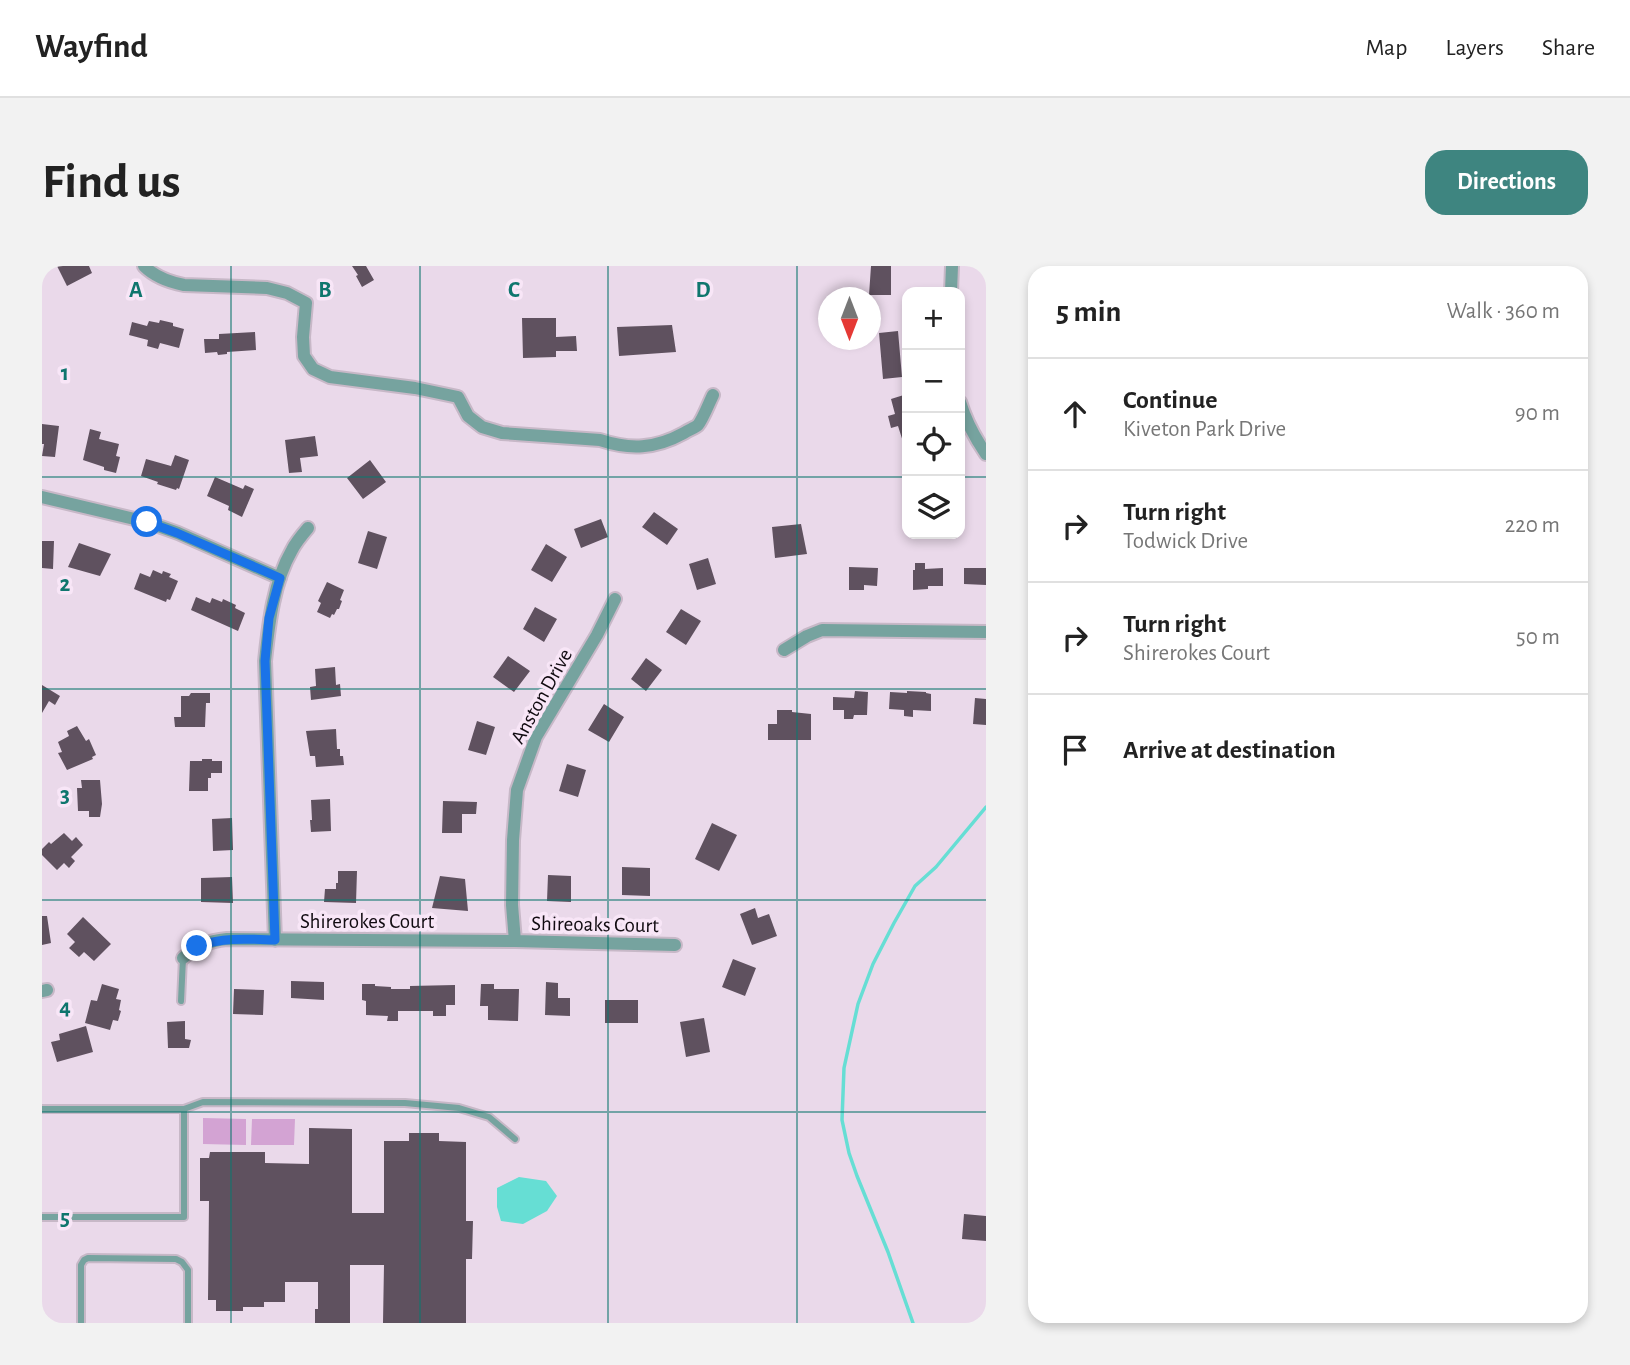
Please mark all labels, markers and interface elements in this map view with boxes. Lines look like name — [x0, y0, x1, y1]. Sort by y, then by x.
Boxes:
text: Wayfind — [35, 31, 148, 64]
text: Map — [1365, 36, 1407, 60]
text: Layers — [1445, 36, 1504, 60]
text: Share — [1542, 36, 1595, 60]
button: Directions — [1425, 150, 1588, 215]
text: Find us — [42, 158, 181, 207]
text: A — [129, 279, 143, 302]
text: B — [318, 279, 332, 302]
text: C — [508, 279, 520, 302]
text: D — [695, 279, 711, 302]
north arrow — [818, 287, 881, 350]
map controls — [902, 287, 965, 539]
button: + — [902, 287, 965, 350]
text: 5 min — [1056, 297, 1121, 327]
text: Walk · 360 m — [1446, 300, 1560, 323]
button: − — [902, 350, 965, 413]
text: 1 — [61, 362, 69, 385]
text: Continue — [1123, 387, 1218, 413]
icon: ahead — [1056, 395, 1094, 433]
text: 90 m — [1515, 402, 1560, 425]
button: locate — [902, 413, 965, 476]
text: Kiveton Park Drive — [1123, 418, 1286, 441]
button: layers — [902, 476, 965, 539]
text: Turn right — [1123, 499, 1226, 525]
route start — [131, 506, 162, 537]
icon: right — [1056, 507, 1094, 545]
text: 220 m — [1505, 514, 1560, 537]
text: Todwick Drive — [1123, 530, 1248, 553]
text: 2 — [60, 573, 71, 596]
text: Turn right — [1123, 611, 1226, 637]
icon: right — [1056, 619, 1094, 657]
text: 50 m — [1516, 626, 1560, 649]
text: Shirerokes Court — [1123, 642, 1270, 665]
street label: Anston Drive — [507, 645, 576, 747]
icon: arrive — [1056, 731, 1094, 769]
text: Arrive at destination — [1123, 737, 1336, 763]
text: 3 — [60, 784, 70, 807]
street label: Shirerokes Court — [300, 911, 434, 932]
street label: Shireoaks Court — [531, 913, 659, 936]
route end — [181, 930, 212, 961]
text: 4 — [59, 996, 71, 1019]
text: 5 — [60, 1207, 70, 1230]

